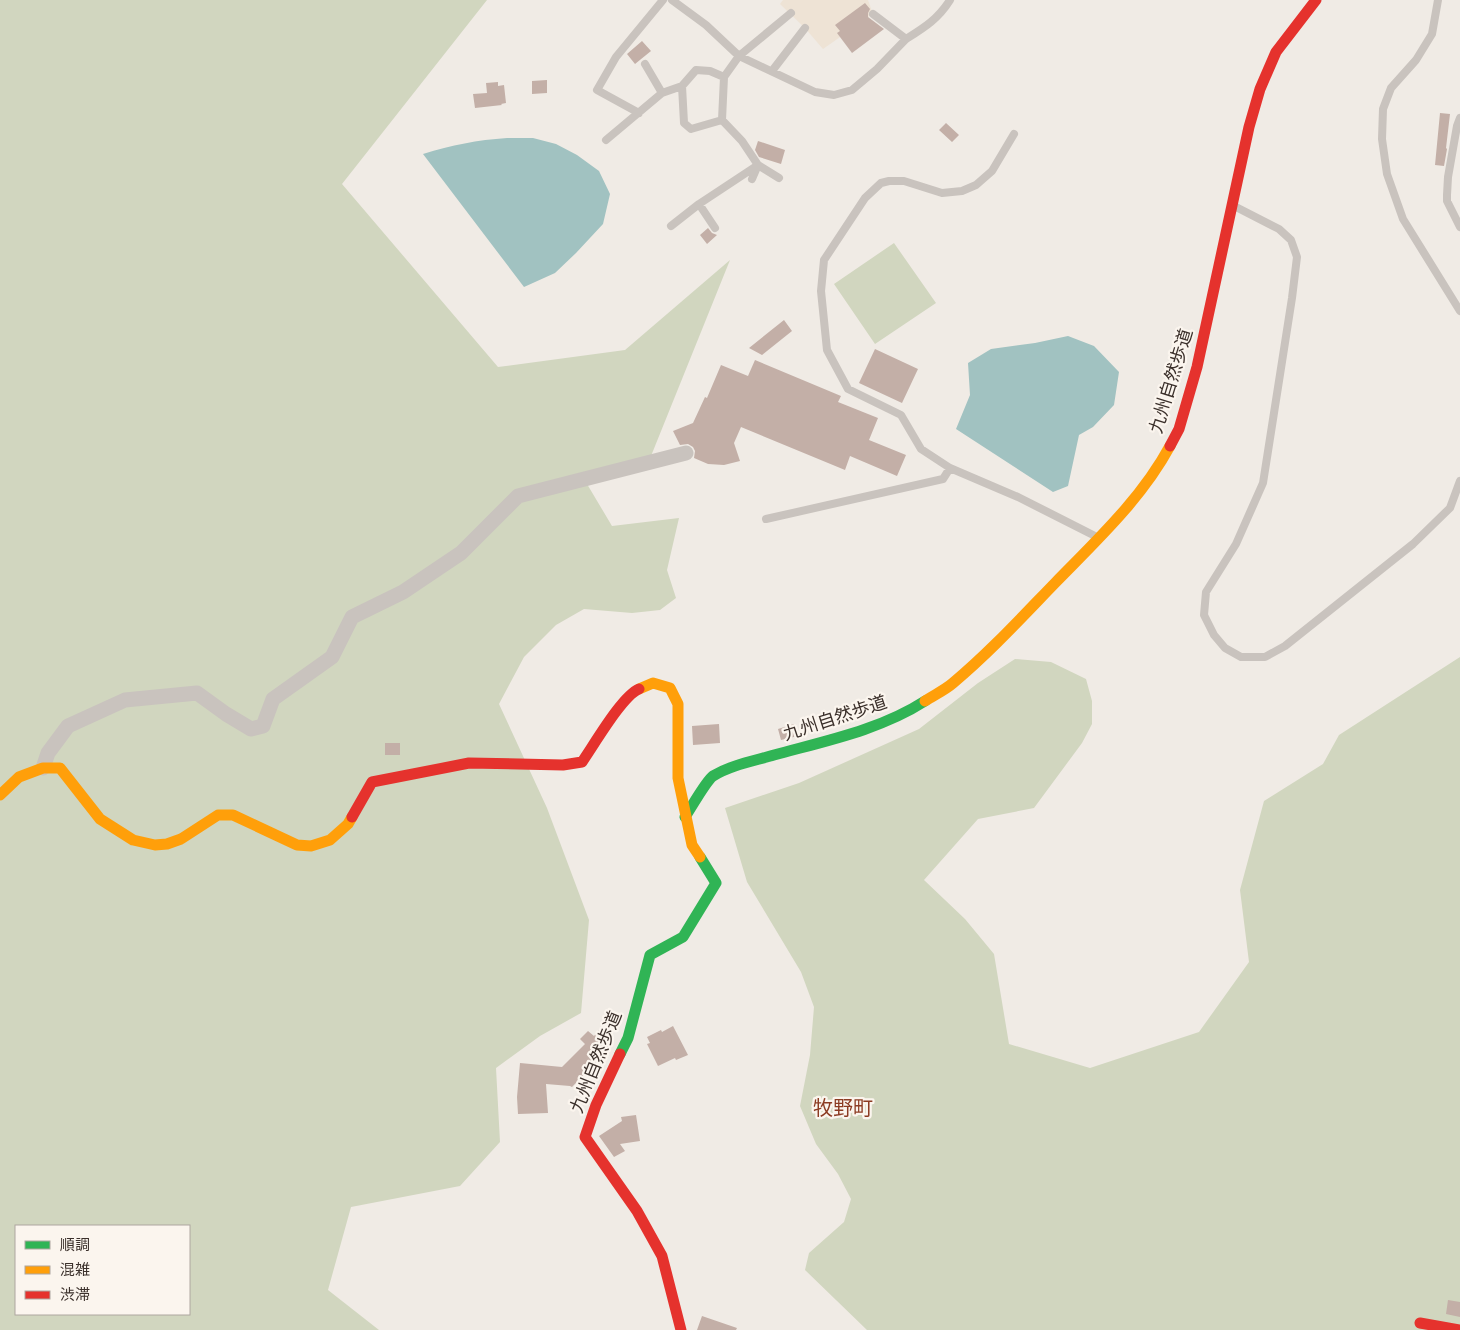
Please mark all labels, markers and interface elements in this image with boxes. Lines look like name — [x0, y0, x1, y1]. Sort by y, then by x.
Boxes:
street label: 九州自然歩道 — [1143, 326, 1199, 436]
street label: 九州自然歩道 — [780, 689, 890, 747]
street label: 九州自然歩道 — [564, 1007, 628, 1117]
district label: 牧野町 — [813, 1094, 873, 1123]
legend — [15, 1225, 190, 1315]
text: 順調 — [60, 1234, 90, 1256]
text: 混雑 — [60, 1259, 90, 1281]
text: 渋滞 — [60, 1284, 90, 1306]

